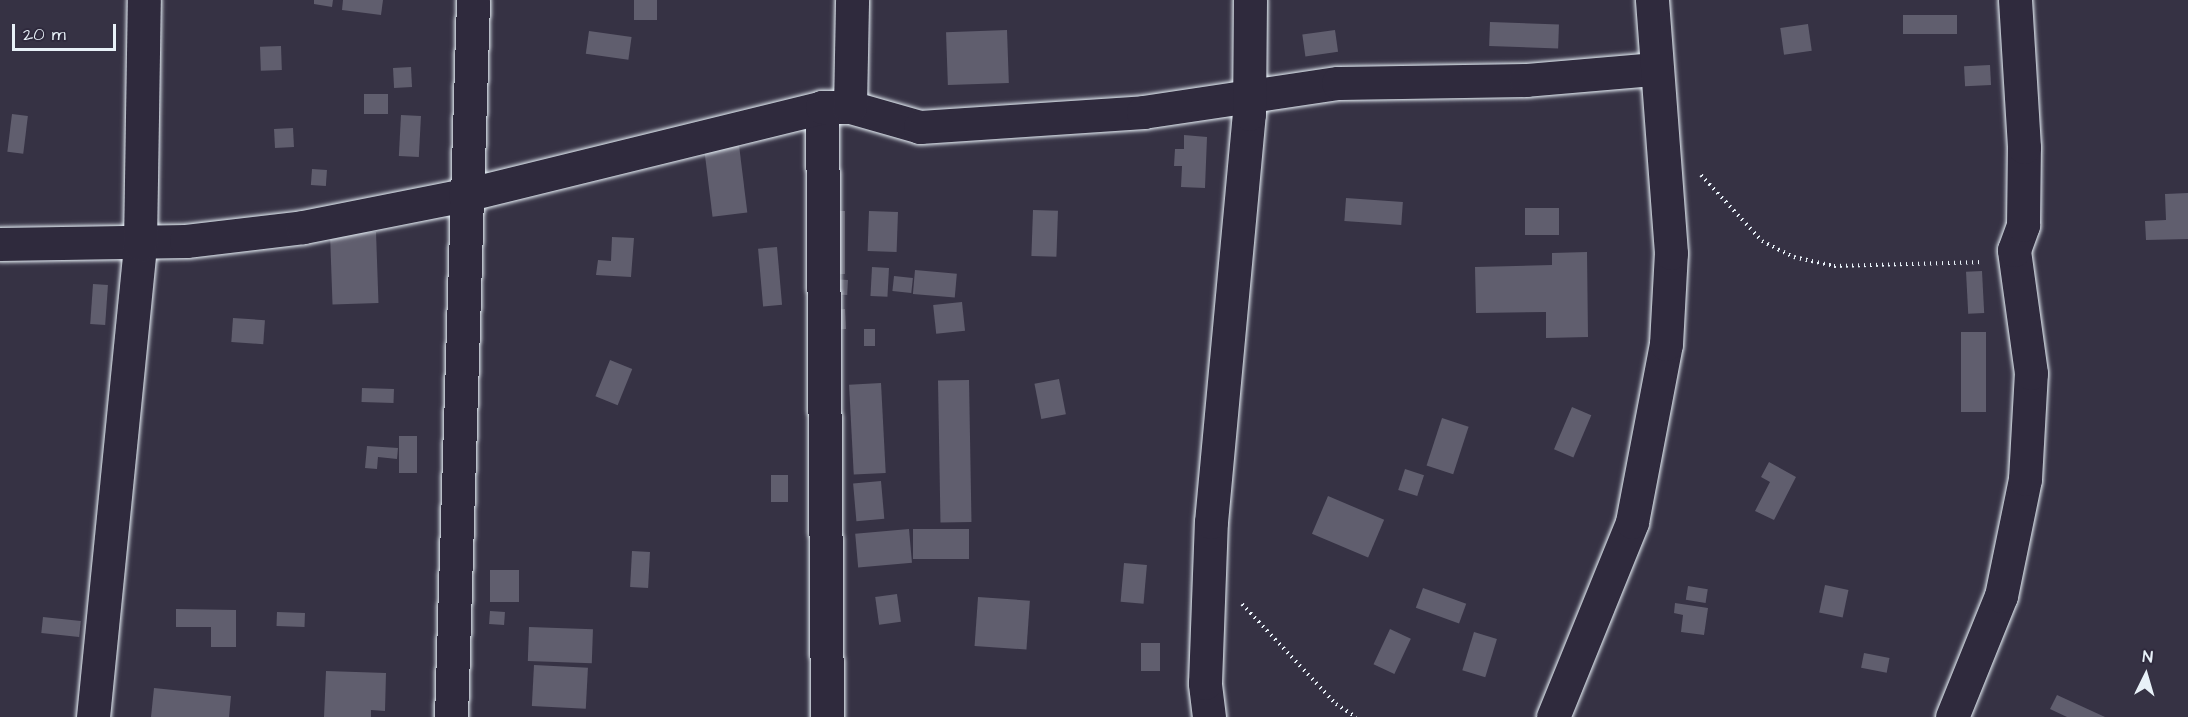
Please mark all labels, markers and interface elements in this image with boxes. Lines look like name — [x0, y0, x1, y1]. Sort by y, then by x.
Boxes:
scale bar — [15, 12, 118, 50]
text: 20 m — [23, 22, 66, 47]
north arrow — [2116, 645, 2176, 705]
text: N — [2142, 646, 2154, 668]

